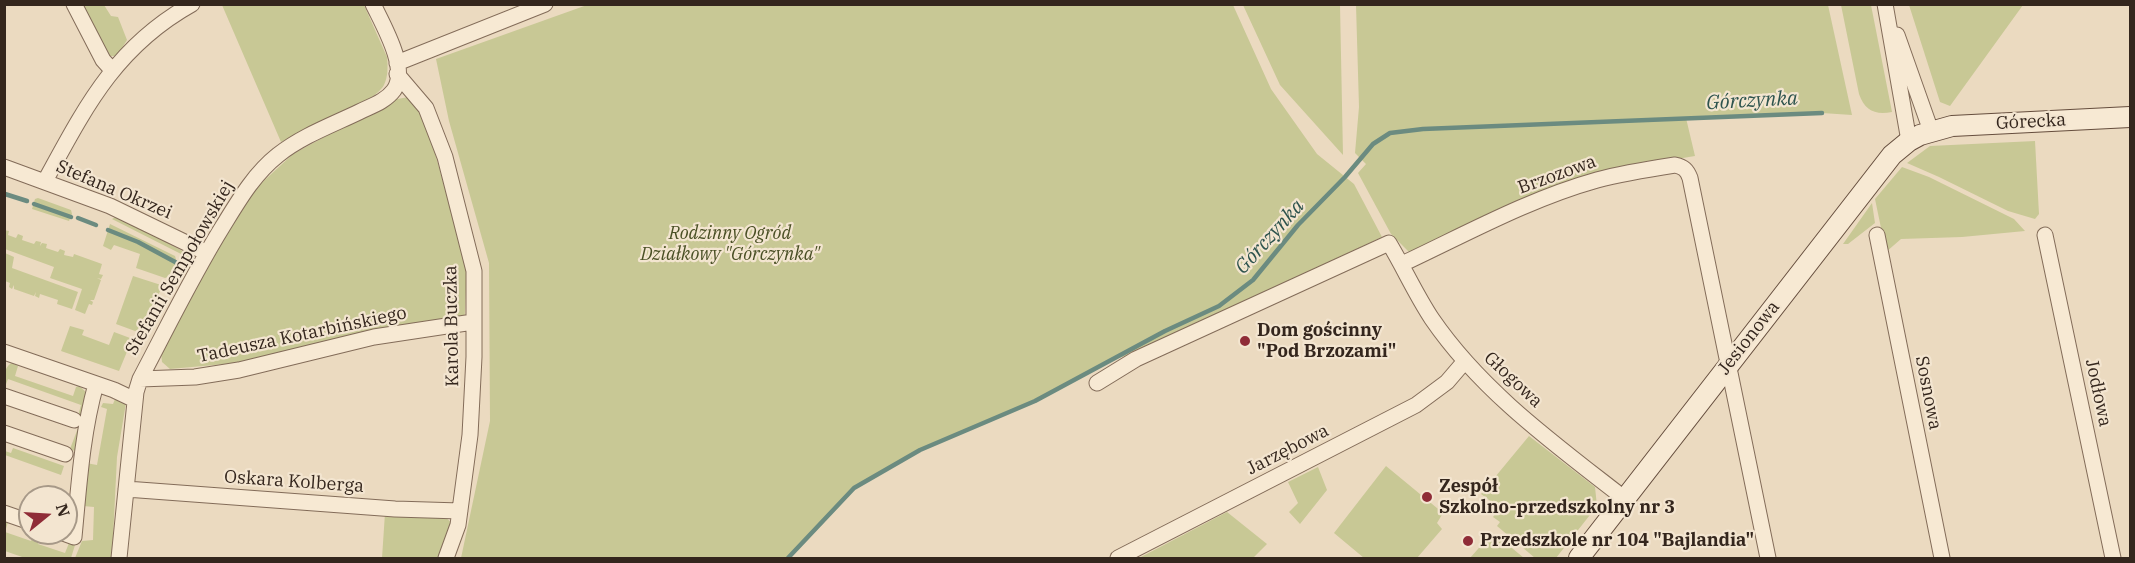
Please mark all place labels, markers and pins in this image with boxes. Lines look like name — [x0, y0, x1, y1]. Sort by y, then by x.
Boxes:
place label: Dom gościnny "Pod Brzozami" — [1257, 320, 1396, 362]
marker: Dom gościnny "Pod Brzozami" — [1238, 334, 1252, 348]
place label: Zespół Szkolno-przedszkolny nr 3 — [1439, 476, 1675, 518]
marker: Zespół Szkolno-przedszkolny nr 3 — [1420, 490, 1434, 504]
place label: Przedszkole nr 104 "Bajlandia" — [1480, 530, 1754, 552]
marker: Przedszkole nr 104 "Bajlandia" — [1461, 534, 1475, 548]

